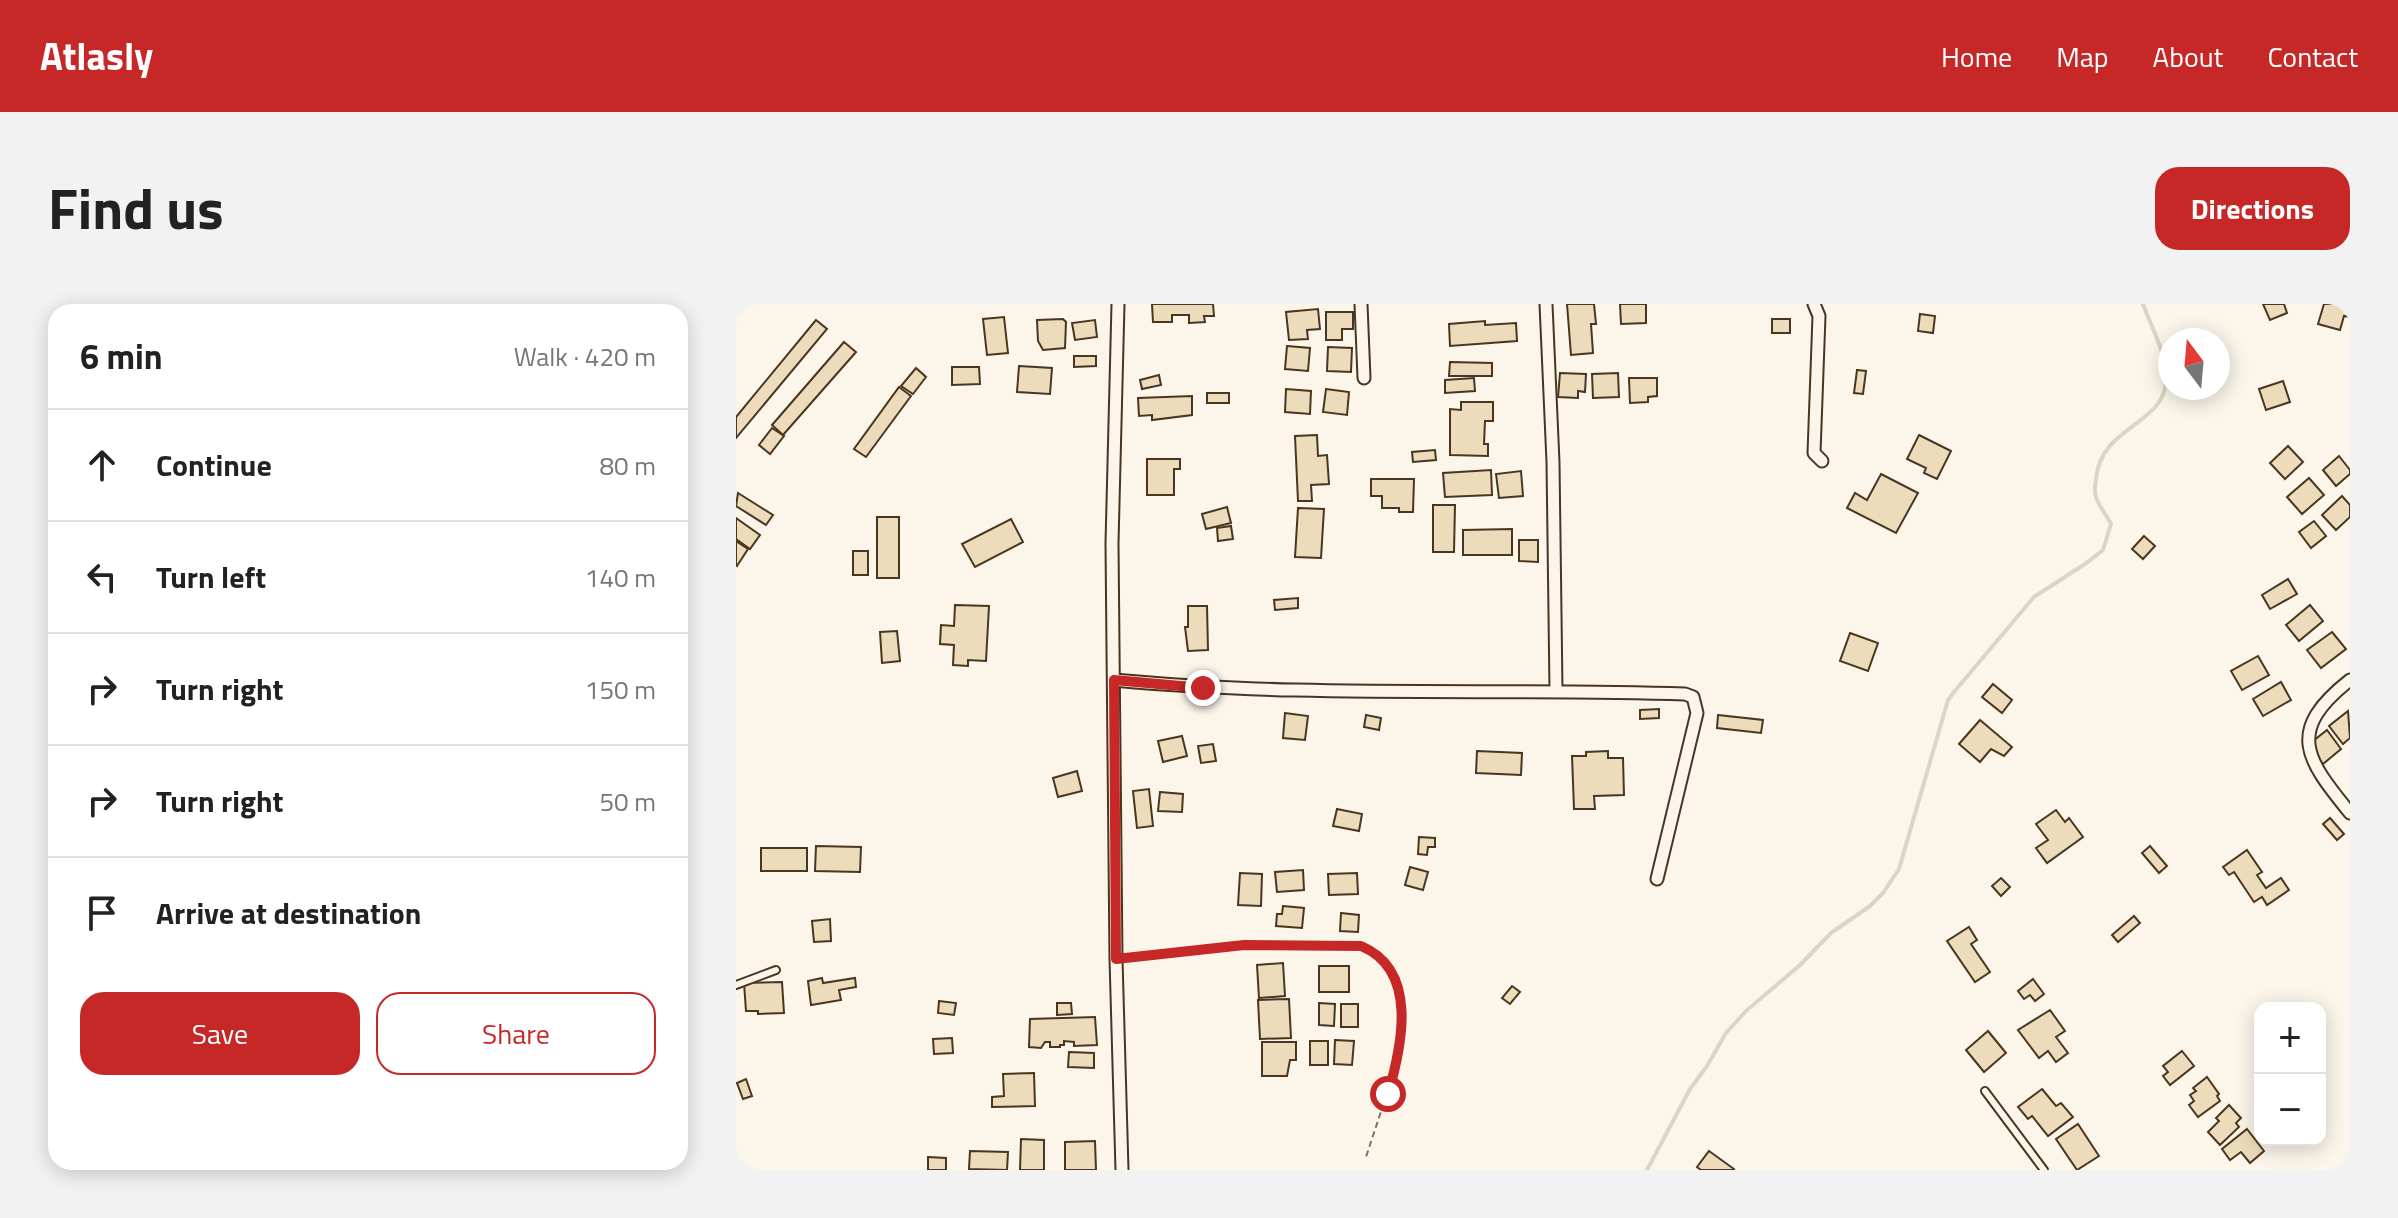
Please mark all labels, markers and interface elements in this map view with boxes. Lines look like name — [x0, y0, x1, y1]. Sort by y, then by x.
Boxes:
text: Atlasly — [40, 27, 153, 85]
text: Home — [1941, 35, 2012, 78]
text: Map — [2056, 35, 2109, 78]
text: About — [2153, 35, 2223, 78]
text: Contact — [2267, 35, 2358, 78]
text: Find us — [48, 166, 224, 251]
button: Directions — [2155, 167, 2350, 250]
north arrow — [2158, 328, 2230, 400]
text: 6 min — [80, 330, 163, 382]
text: Walk · 420 m — [514, 337, 656, 376]
text: Continue — [156, 442, 272, 488]
icon: ahead — [80, 443, 124, 487]
text: 80 m — [599, 446, 656, 485]
text: Turn left — [156, 554, 266, 600]
icon: left — [80, 555, 124, 599]
text: 140 m — [585, 558, 656, 597]
text: Turn right — [156, 666, 284, 712]
icon: right — [80, 667, 124, 711]
text: 150 m — [585, 670, 656, 709]
route end — [1185, 670, 1221, 706]
text: Turn right — [156, 778, 284, 824]
icon: right — [80, 779, 124, 823]
text: 50 m — [599, 782, 656, 821]
text: Arrive at destination — [156, 890, 421, 936]
icon: arrive — [80, 891, 124, 935]
button: Save — [80, 992, 360, 1075]
button: Share — [376, 992, 656, 1075]
map controls — [2254, 1002, 2326, 1146]
button: + — [2254, 1002, 2326, 1074]
button: − — [2254, 1074, 2326, 1146]
route start — [1370, 1076, 1406, 1112]

